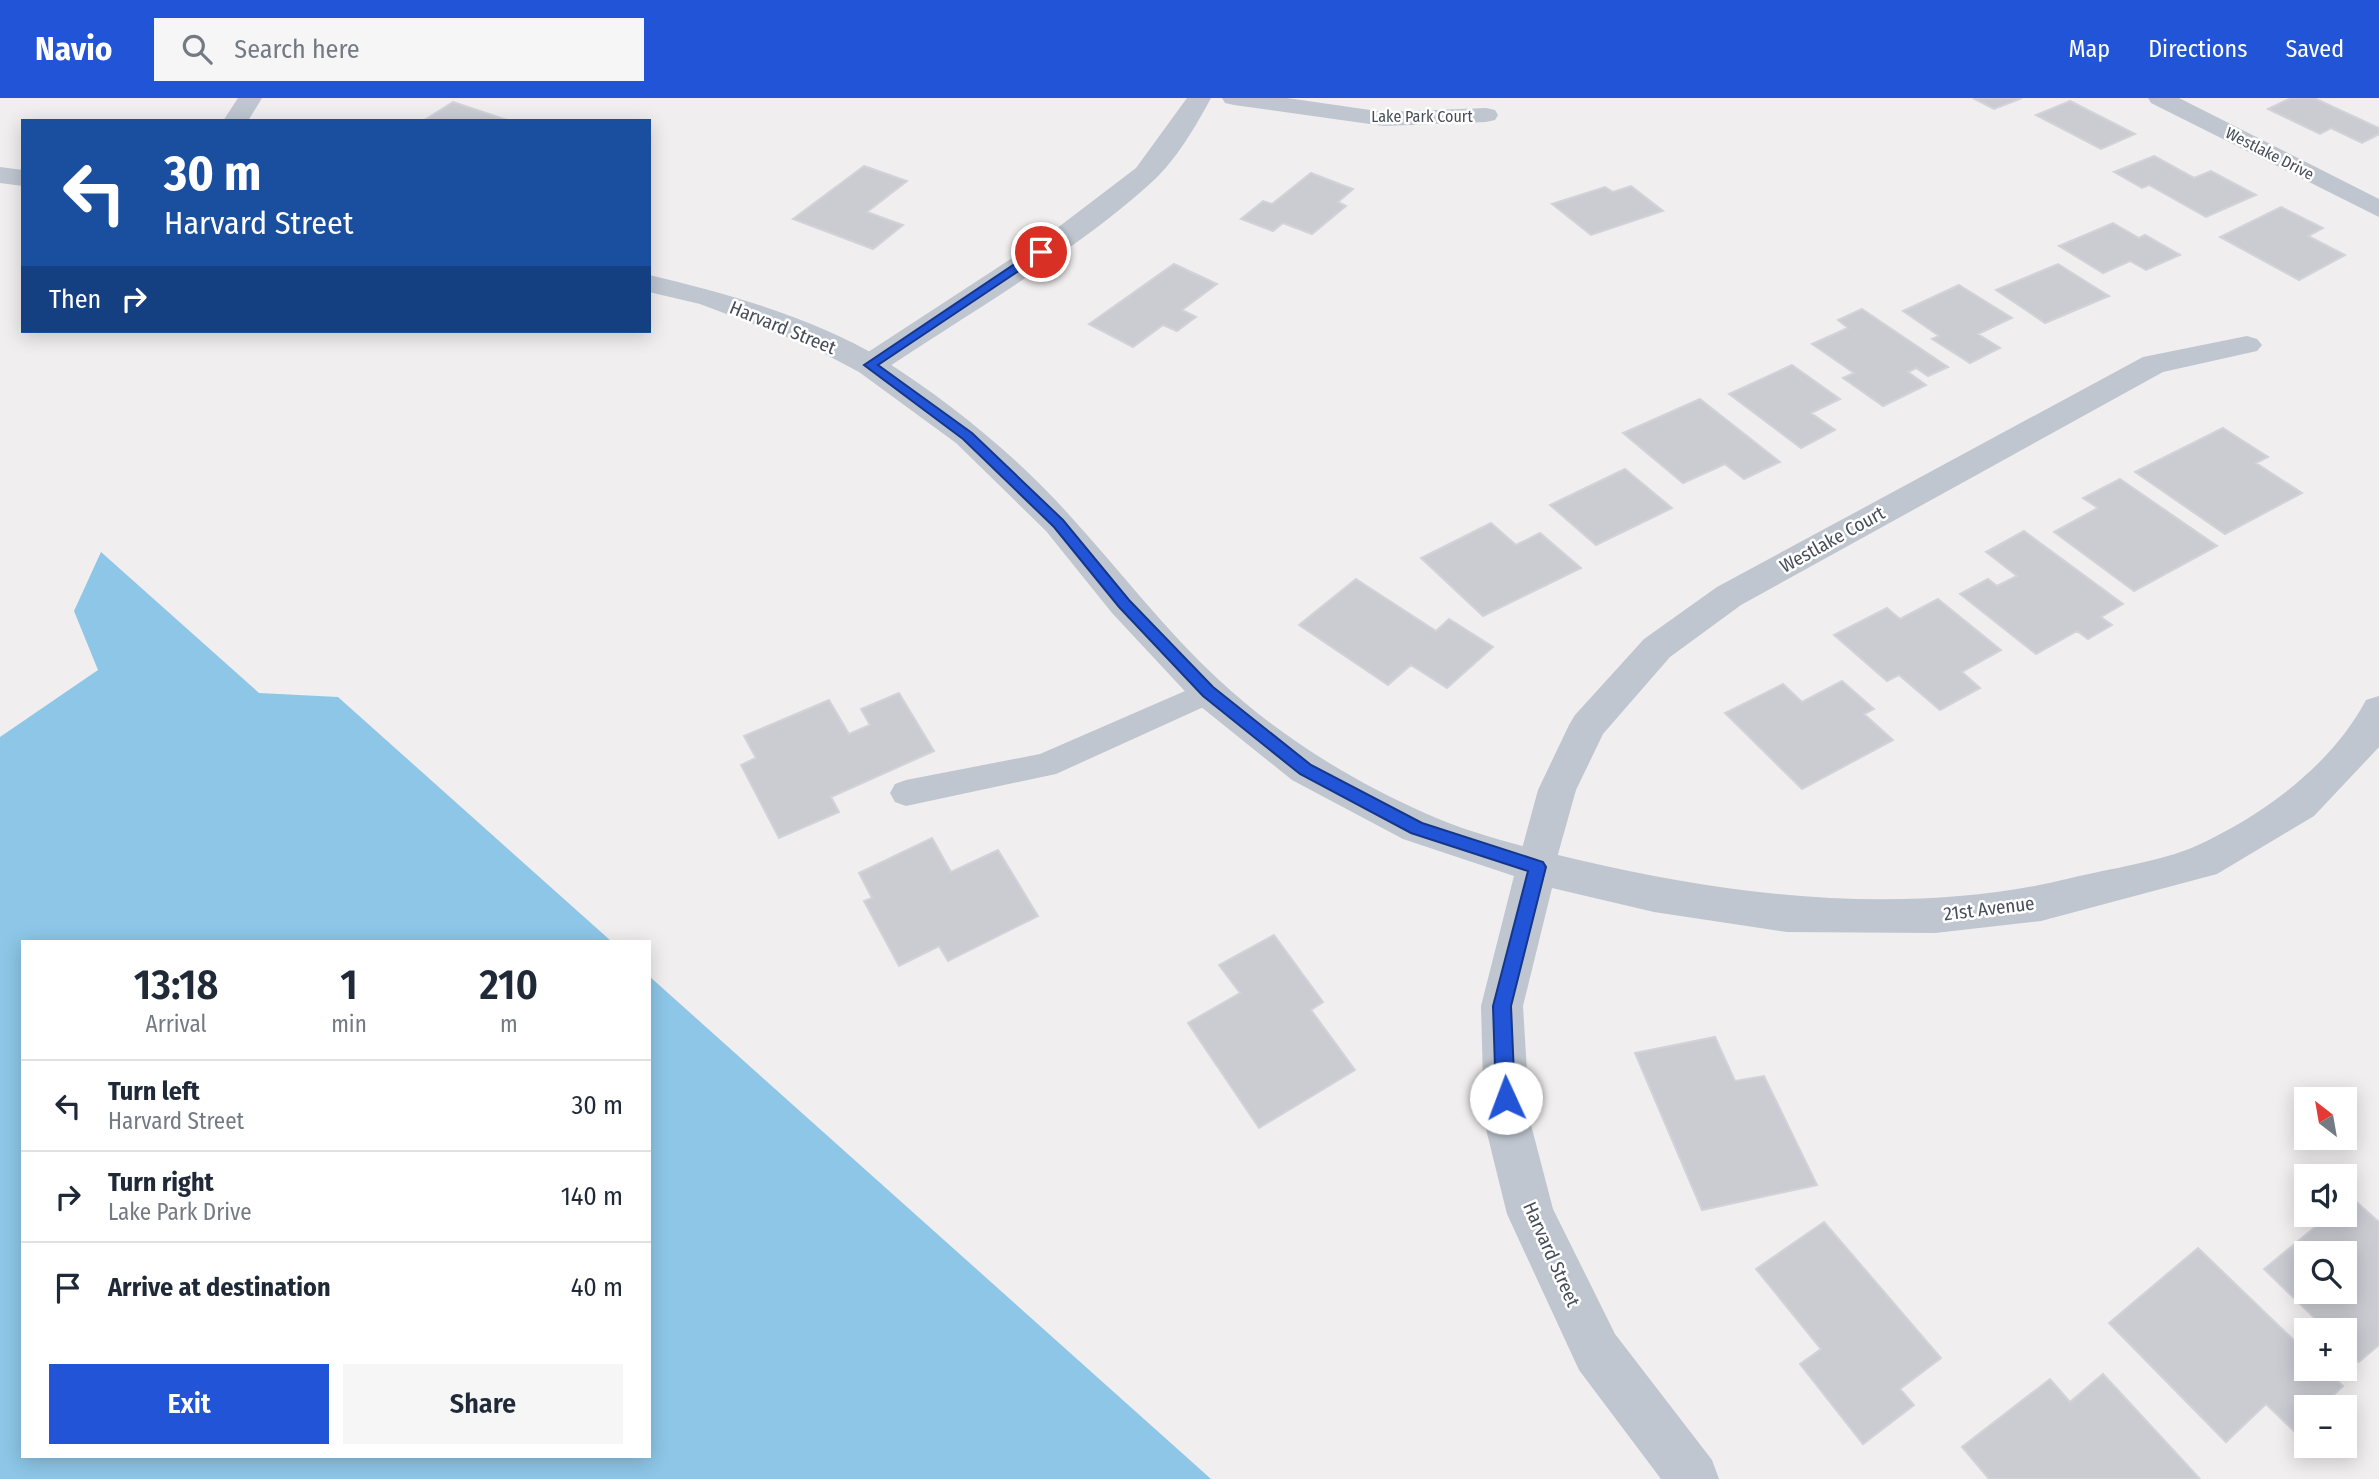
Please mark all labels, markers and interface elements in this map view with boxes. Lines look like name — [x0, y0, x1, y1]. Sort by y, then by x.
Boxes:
search box — [154, 18, 644, 81]
text: Navio — [35, 29, 112, 69]
icon: search — [178, 30, 216, 68]
text: Search here — [234, 34, 360, 65]
text: Map — [2069, 35, 2110, 63]
text: Directions — [2148, 35, 2247, 63]
text: Saved — [2285, 35, 2344, 63]
street label: Lake Park Court — [1371, 107, 1473, 126]
street label: Westlake Drive — [2222, 123, 2317, 184]
text: 30 m — [164, 144, 262, 203]
icon: left — [49, 147, 140, 238]
text: Harvard Street — [164, 204, 353, 242]
pin — [1011, 222, 1071, 282]
icon: arrive — [1022, 233, 1060, 271]
icon: right — [115, 280, 153, 318]
text: Then — [49, 284, 101, 315]
street label: Harvard Street — [726, 296, 840, 359]
street label: Westlake Court — [1776, 501, 1889, 578]
street label: 21st Avenue — [1942, 892, 2036, 925]
text: 13:18 — [134, 960, 218, 1010]
text: 1 — [340, 960, 358, 1010]
text: 210 — [480, 960, 538, 1010]
text: Arrival — [146, 1010, 207, 1038]
text: min — [331, 1010, 367, 1038]
text: m — [500, 1010, 518, 1038]
position arrow — [1469, 1061, 1543, 1135]
text: Turn left — [108, 1076, 200, 1107]
icon: left — [49, 1087, 87, 1125]
north arrow — [2294, 1087, 2357, 1150]
map controls — [2294, 1087, 2357, 1458]
text: 30 m — [572, 1090, 623, 1121]
text: Harvard Street — [108, 1107, 244, 1135]
button: sound — [2294, 1164, 2357, 1227]
text: Turn right — [108, 1167, 214, 1198]
icon: right — [49, 1178, 87, 1216]
text: 140 m — [561, 1181, 623, 1212]
text: Lake Park Drive — [108, 1198, 252, 1226]
street label: Harvard Street — [1518, 1198, 1585, 1311]
button: search — [2294, 1241, 2357, 1304]
icon: arrive — [49, 1269, 87, 1307]
text: Arrive at destination — [108, 1272, 331, 1303]
text: 40 m — [571, 1272, 623, 1303]
button: + — [2294, 1318, 2357, 1381]
button: Exit — [49, 1364, 329, 1444]
button: Share — [343, 1364, 623, 1444]
button: − — [2294, 1395, 2357, 1458]

